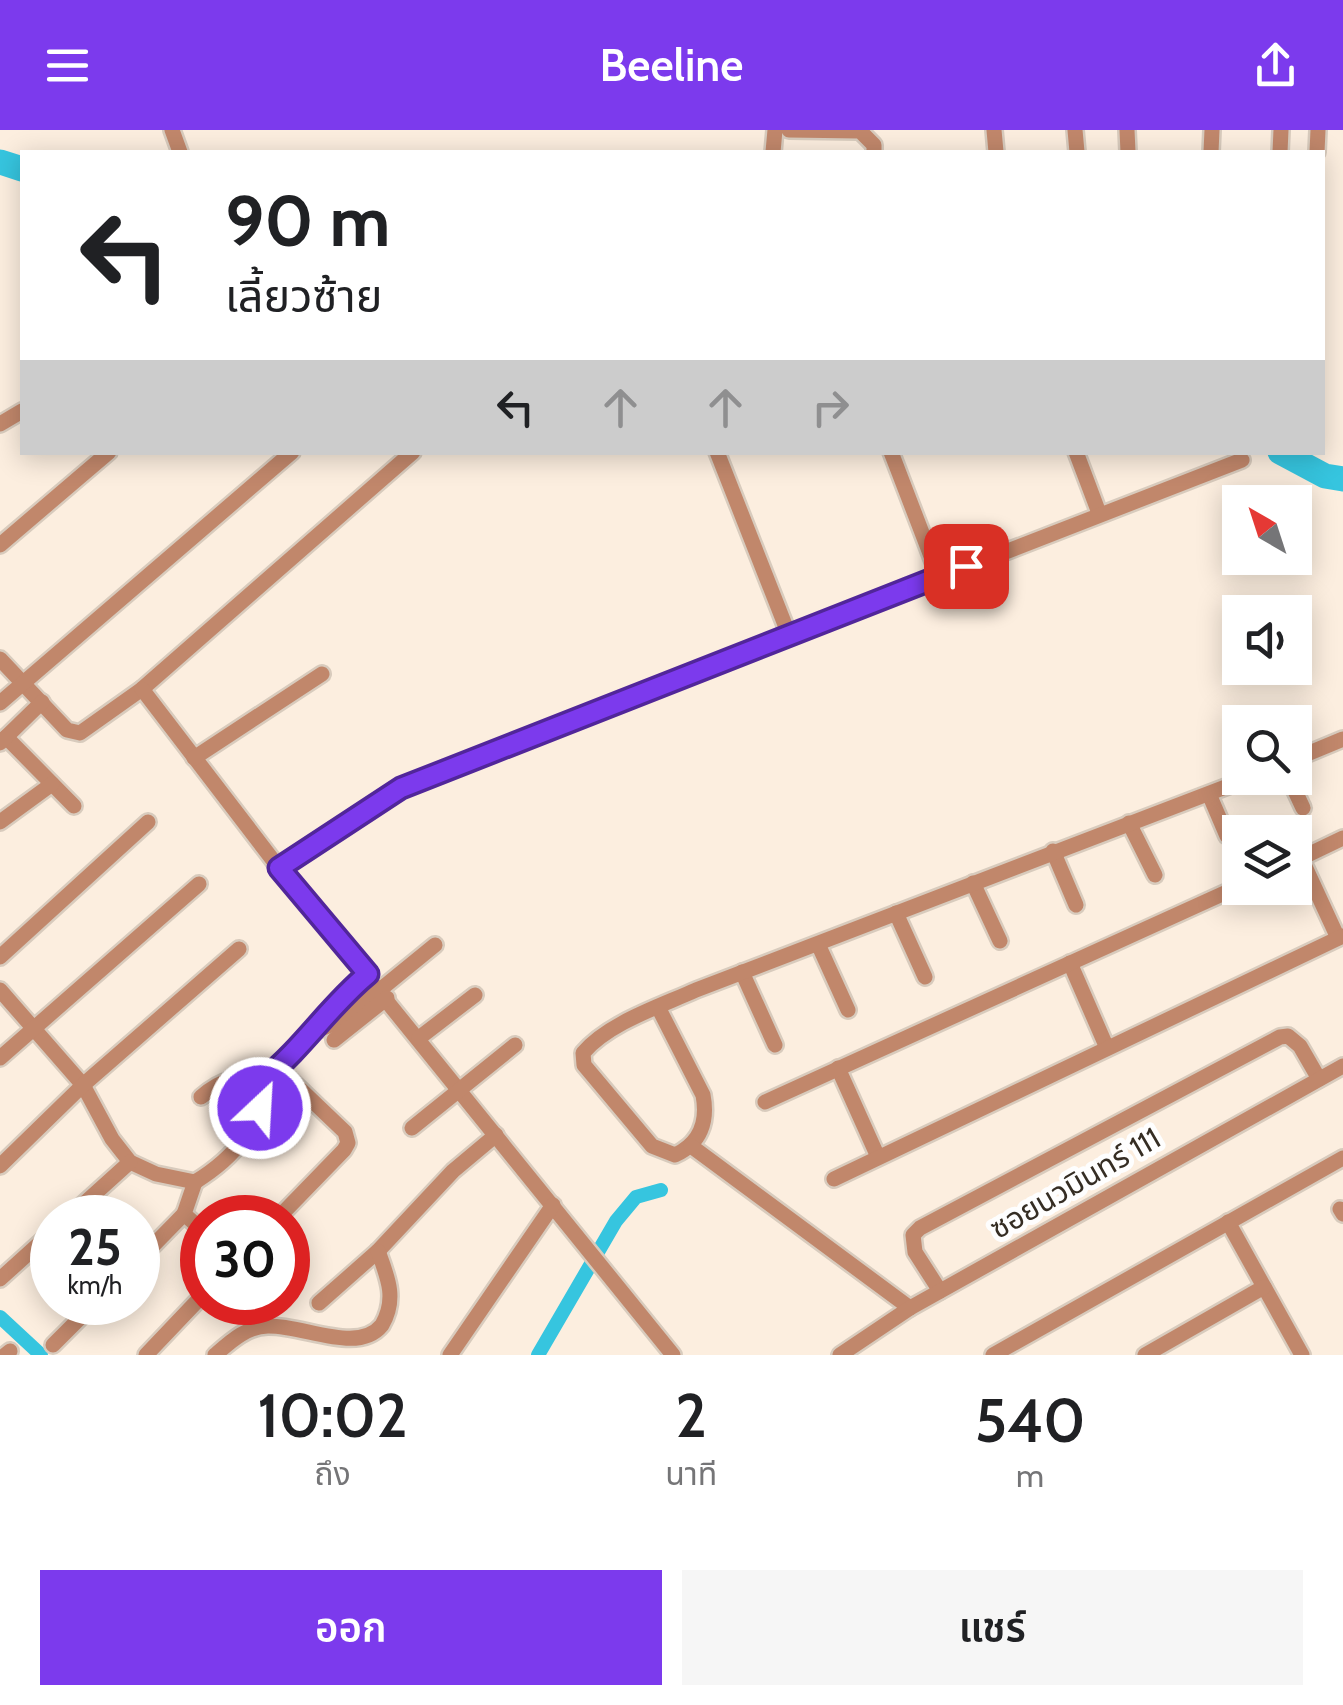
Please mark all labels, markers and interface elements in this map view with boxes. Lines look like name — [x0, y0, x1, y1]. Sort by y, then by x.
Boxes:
icon: menu — [40, 38, 95, 93]
text: Beeline — [600, 38, 743, 92]
icon: share — [1248, 38, 1303, 93]
text: 90 m — [225, 178, 390, 264]
icon: left — [60, 190, 190, 320]
text: เลี้ยวซ้าย — [225, 269, 382, 323]
icon: left — [488, 380, 543, 435]
icon: ahead — [593, 380, 648, 435]
icon: ahead — [698, 380, 753, 435]
icon: right — [803, 380, 858, 435]
north arrow — [1222, 485, 1312, 575]
map controls — [1222, 485, 1312, 905]
pin — [924, 524, 1009, 609]
icon: arrive — [939, 539, 994, 594]
button: sound — [1222, 595, 1312, 685]
button: search — [1222, 705, 1312, 795]
button: layers — [1222, 815, 1312, 905]
position arrow — [208, 1056, 312, 1160]
street label: ซอยนวมินทร์ 111 — [983, 1119, 1167, 1247]
speed limit sign: 30 — [180, 1195, 310, 1325]
text: 25 — [68, 1217, 122, 1278]
text: km/h — [68, 1270, 122, 1300]
text: 10:02 — [257, 1379, 408, 1452]
text: 2 — [675, 1379, 707, 1452]
text: 540 — [975, 1384, 1086, 1457]
text: ถึง — [314, 1454, 351, 1493]
text: นาที — [665, 1454, 717, 1493]
text: m — [1016, 1456, 1044, 1495]
button: ออก — [40, 1570, 662, 1685]
button: แชร์ — [682, 1570, 1303, 1685]

